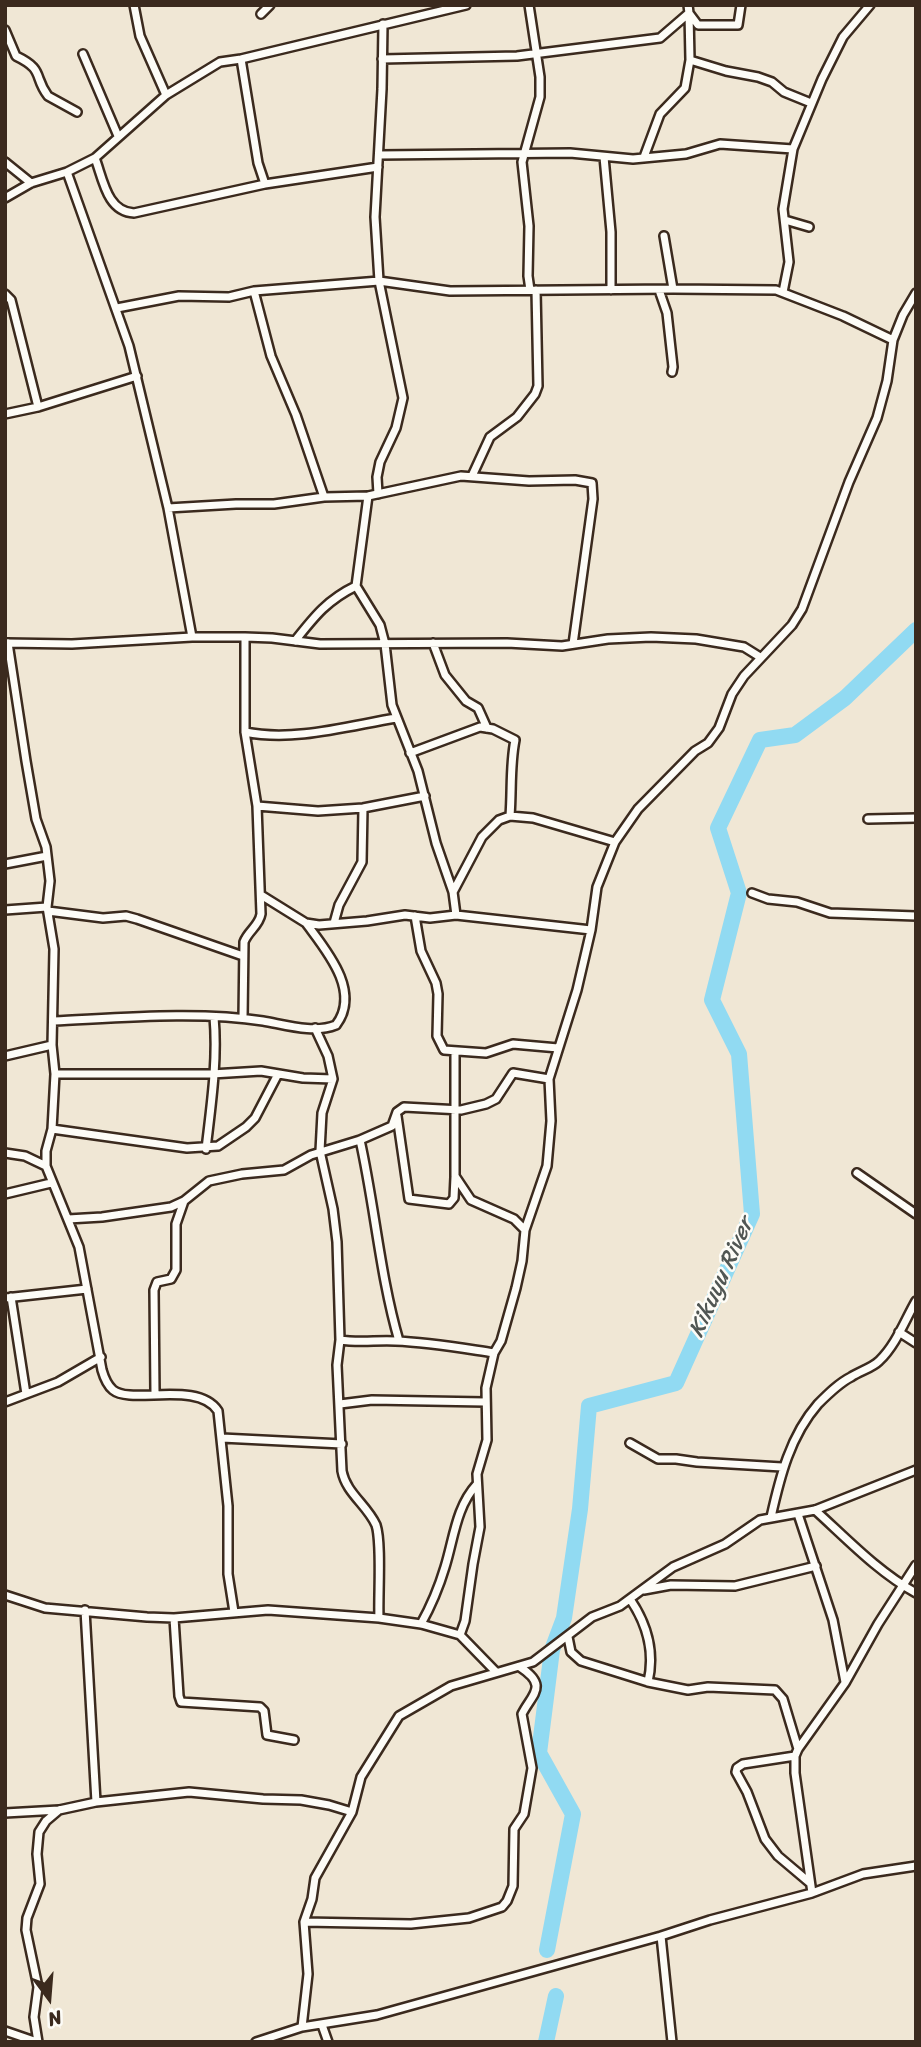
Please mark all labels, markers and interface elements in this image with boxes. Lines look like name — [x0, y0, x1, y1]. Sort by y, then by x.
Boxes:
water label: Kikuyu River — [683, 1214, 761, 1342]
north arrow — [14, 1963, 84, 2033]
text: N — [44, 2001, 66, 2036]

